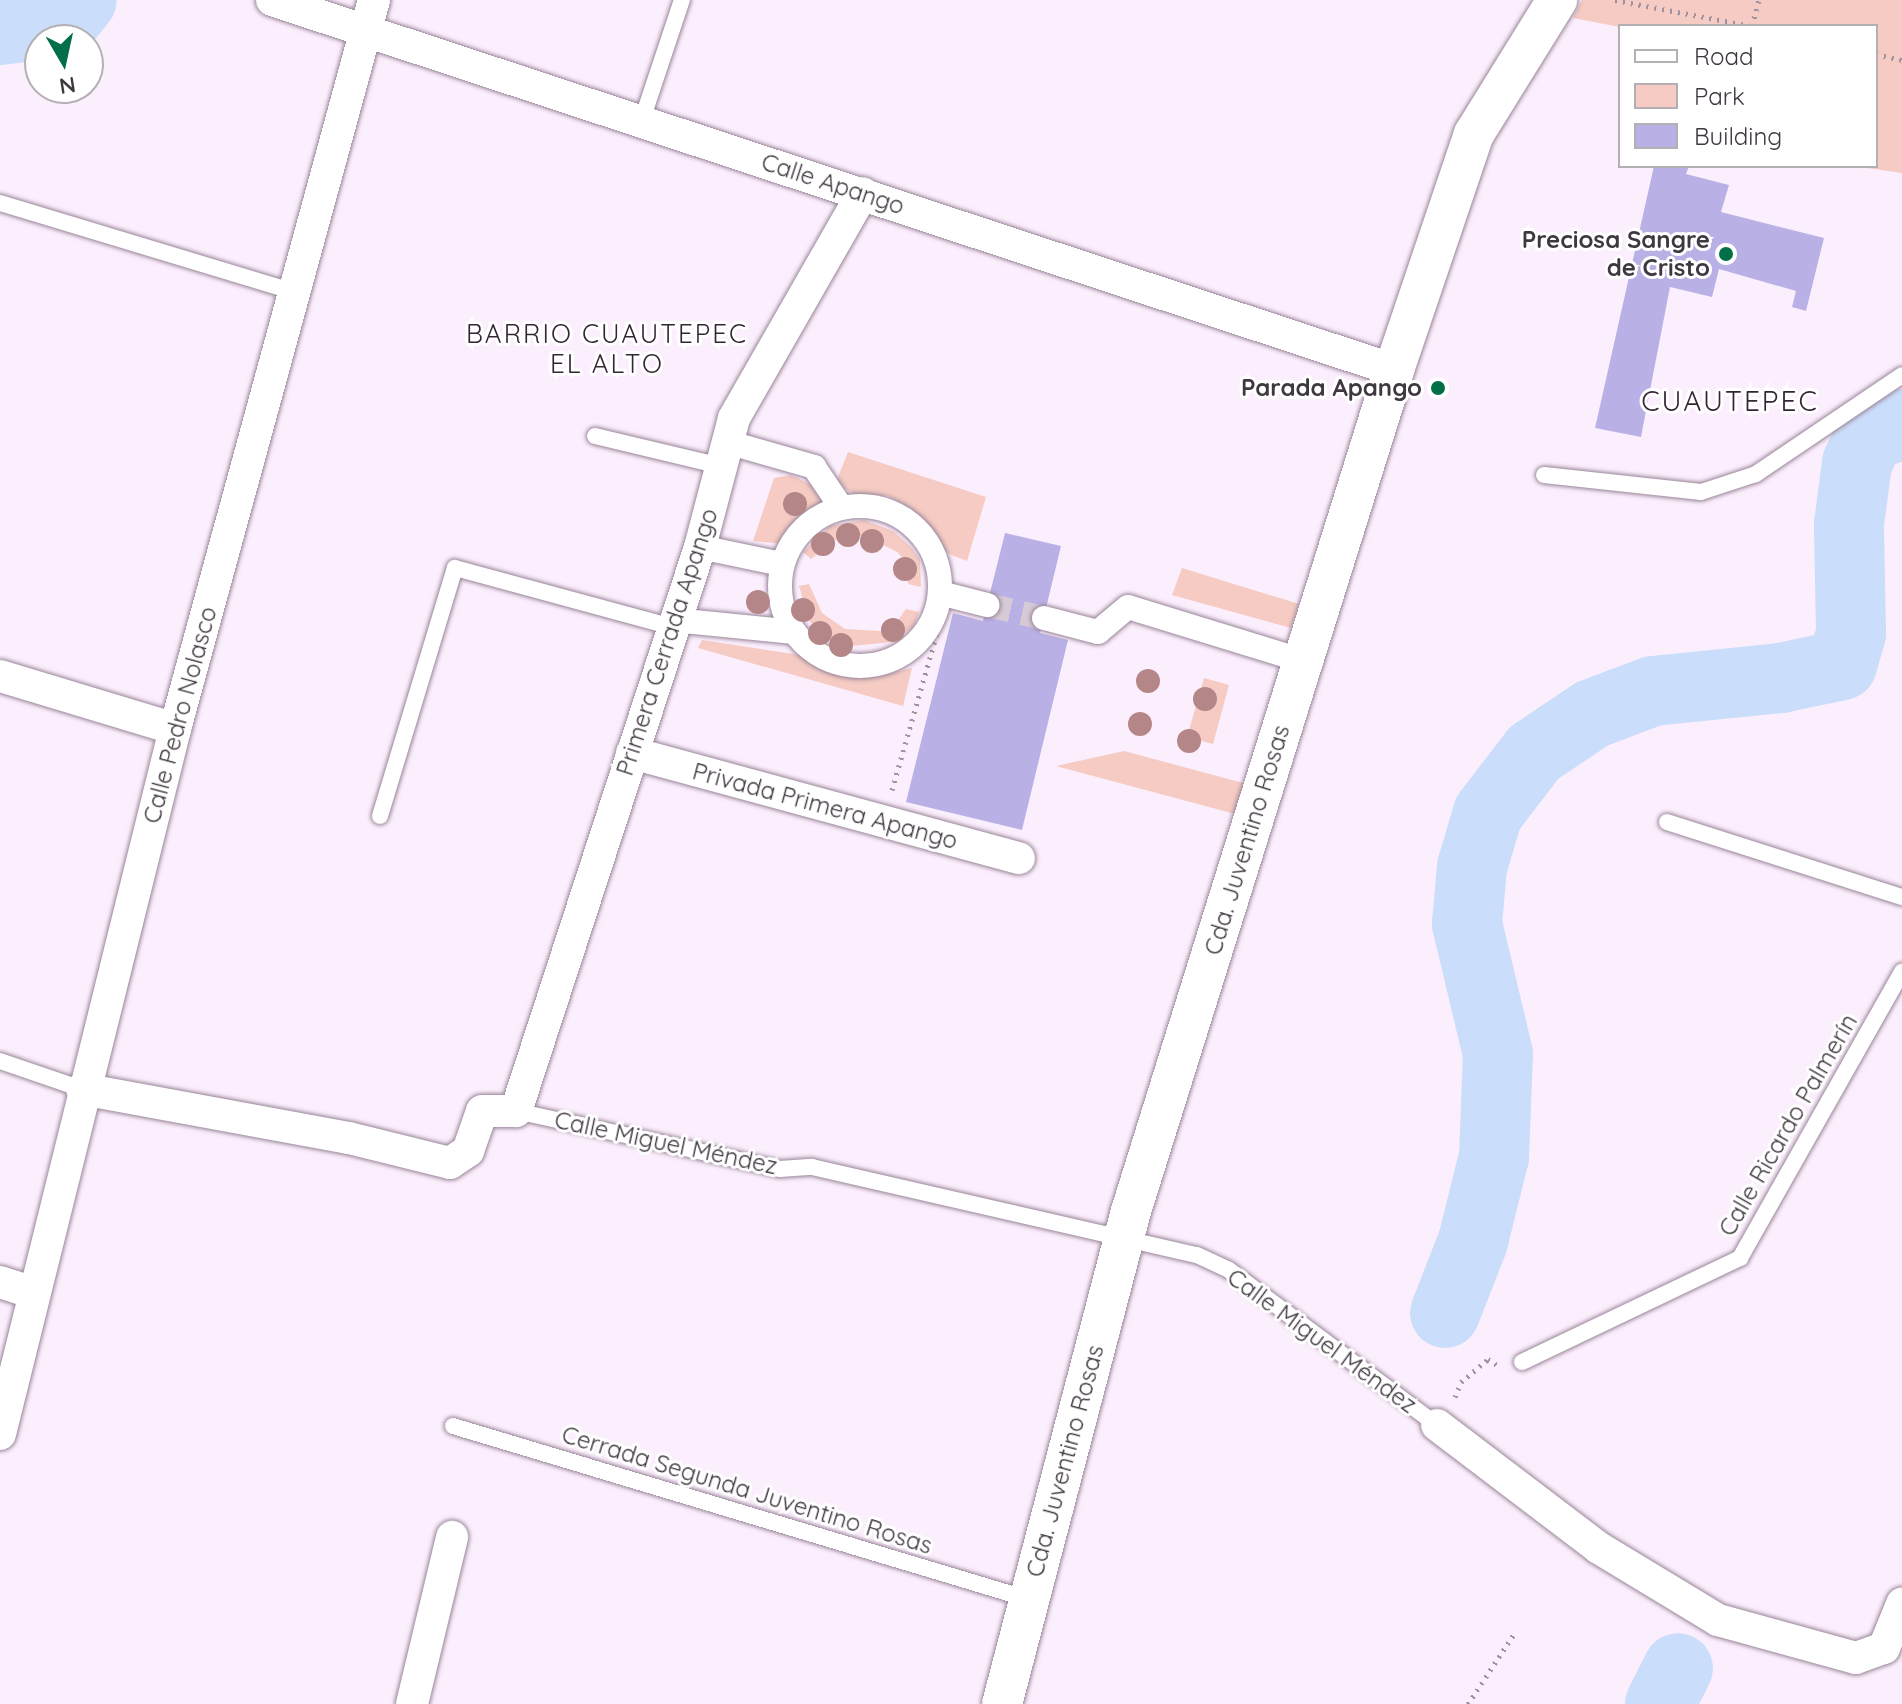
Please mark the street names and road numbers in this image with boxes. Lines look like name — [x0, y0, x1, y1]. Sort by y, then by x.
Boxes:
street label: Calle Apango — [758, 147, 908, 221]
street label: Primera Cerrada Apango — [610, 505, 724, 779]
street label: Calle Pedro Nolasco — [137, 603, 223, 827]
street label: Cda. Juventino Rosas — [1198, 722, 1296, 958]
street label: Privada Primera Apango — [689, 757, 961, 855]
street label: Calle Ricardo Palmerín — [1713, 1009, 1863, 1241]
street label: Calle Miguel Méndez — [552, 1105, 780, 1181]
street label: Calle Miguel Méndez — [1222, 1263, 1422, 1419]
street label: Cda. Juventino Rosas — [1020, 1342, 1110, 1580]
street label: Cerrada Segunda Juventino Rosas — [558, 1420, 936, 1560]

